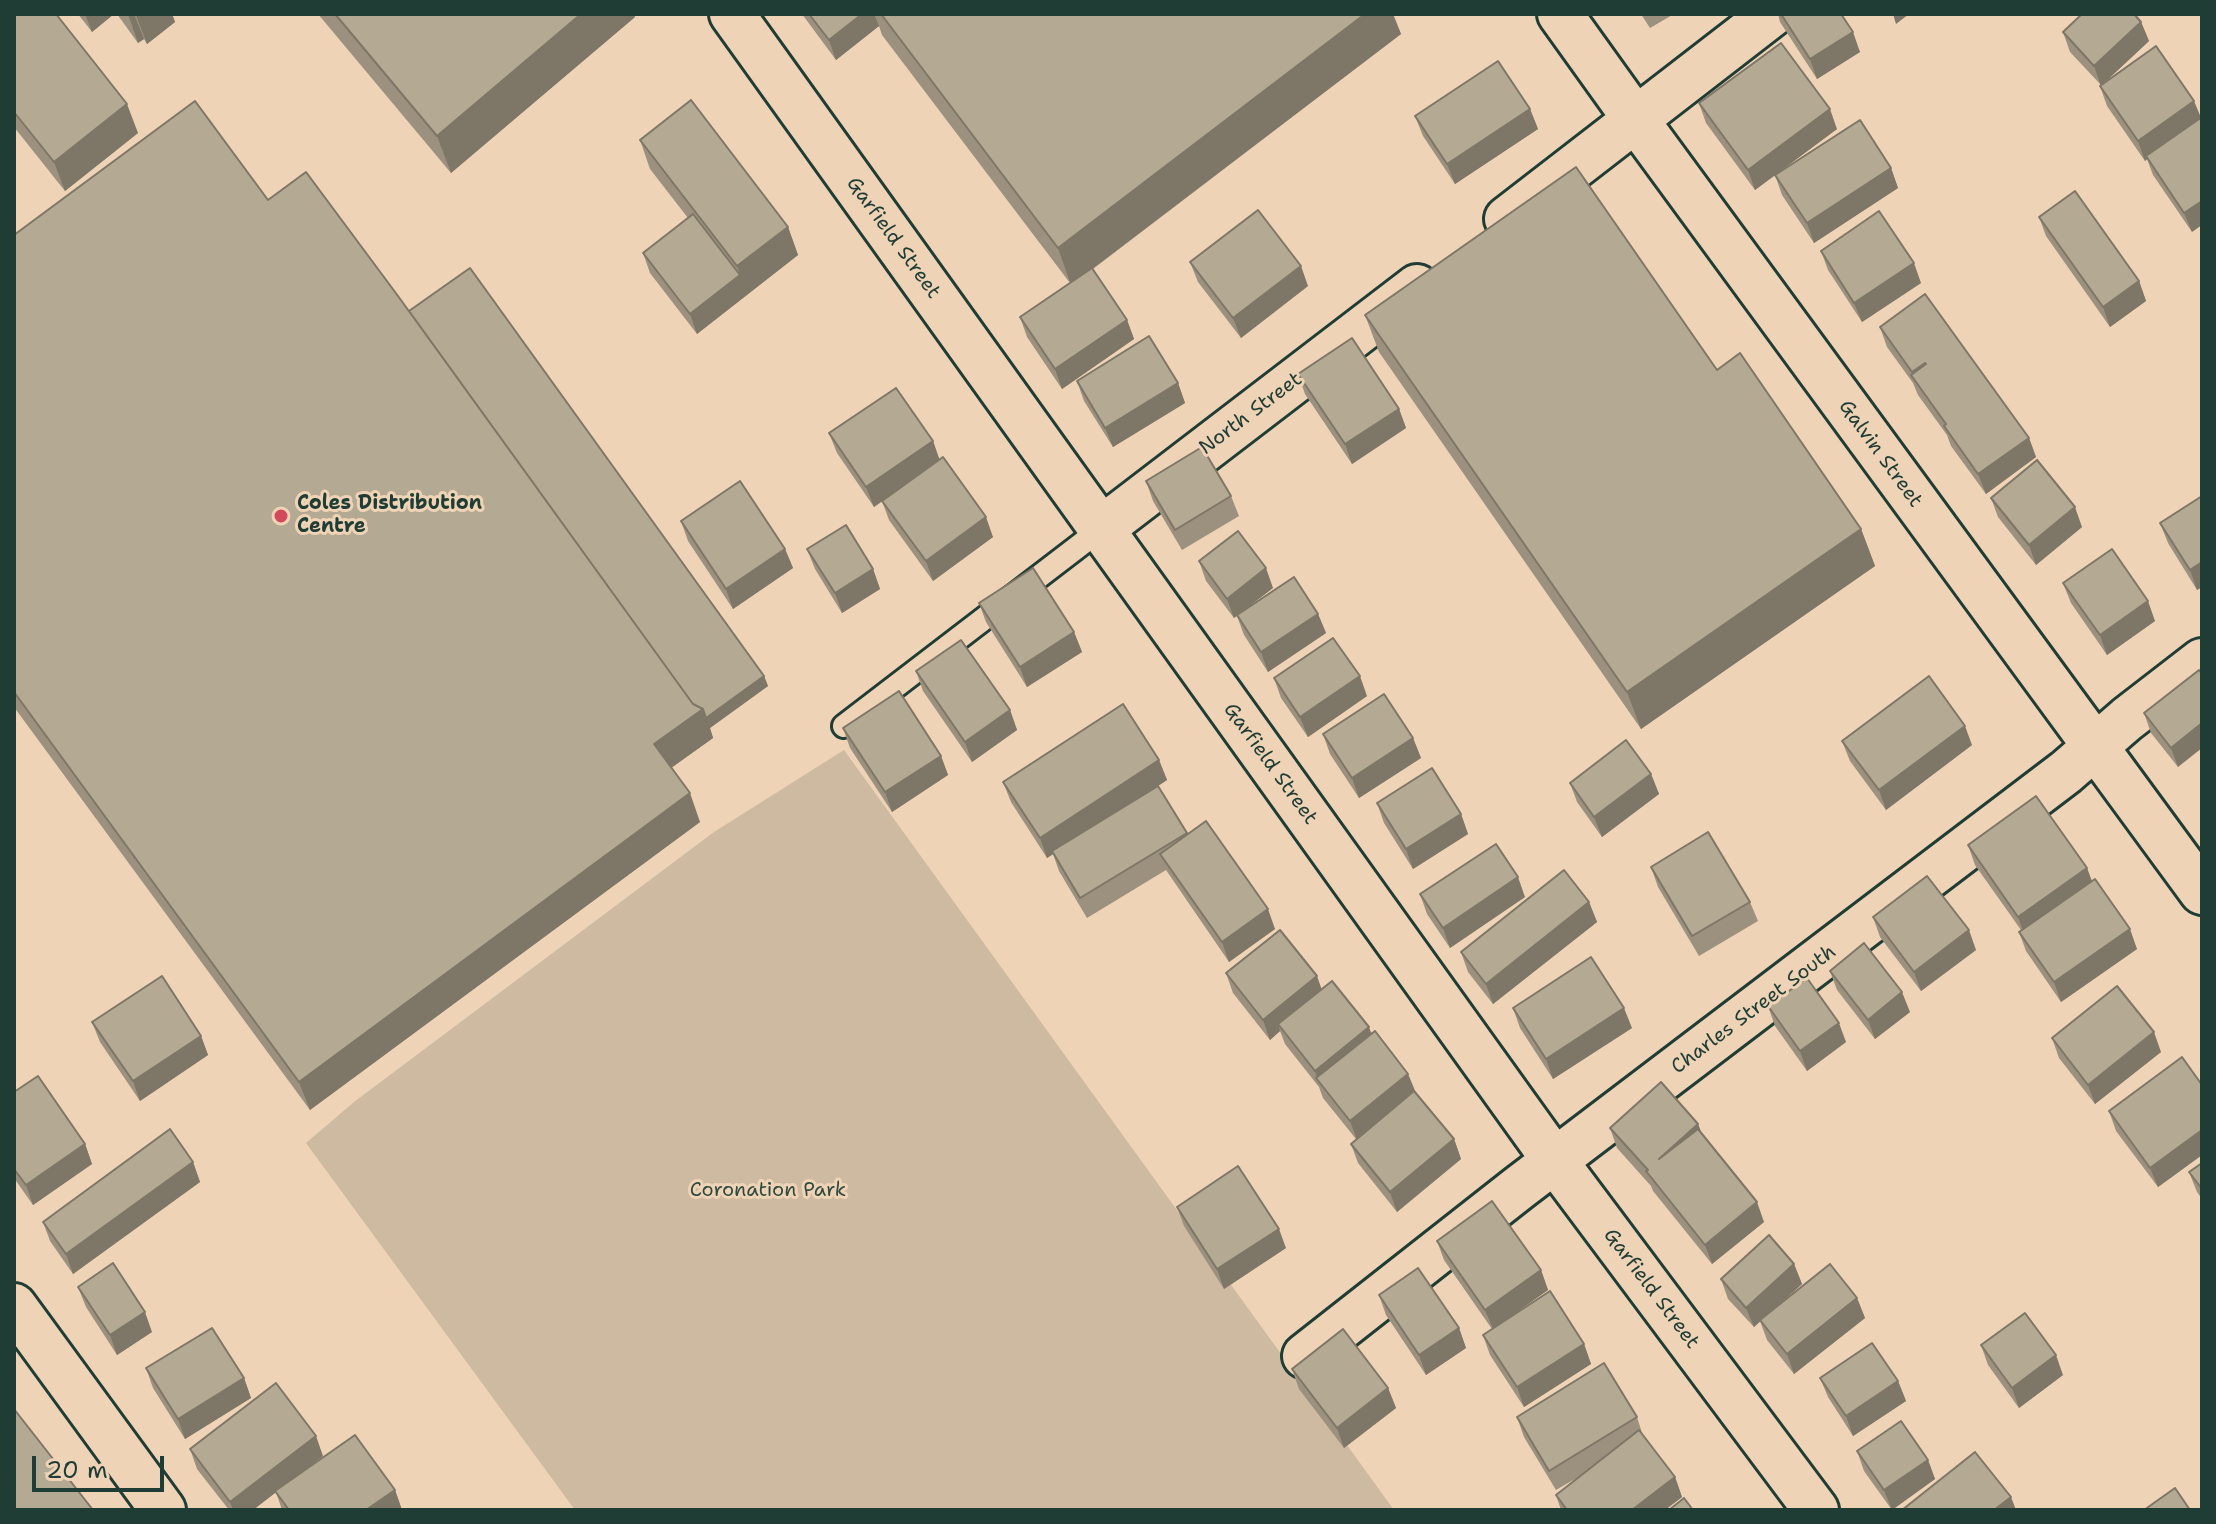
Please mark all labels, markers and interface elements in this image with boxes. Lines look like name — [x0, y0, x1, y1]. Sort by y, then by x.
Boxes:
street label: Garfield Street — [841, 173, 945, 303]
street label: North Street — [1195, 368, 1307, 460]
street label: Galvin Street — [1833, 396, 1927, 512]
place label: Coles Distribution Centre — [297, 492, 482, 539]
marker: Coles Distribution Centre — [272, 507, 290, 525]
street label: Garfield Street — [1218, 699, 1322, 829]
street label: Charles Street South — [1667, 940, 1841, 1080]
park label: Coronation Park — [690, 1179, 846, 1203]
street label: Garfield Street — [1598, 1224, 1704, 1354]
scale bar — [36, 1440, 168, 1490]
text: 20 m — [46, 1454, 108, 1486]

